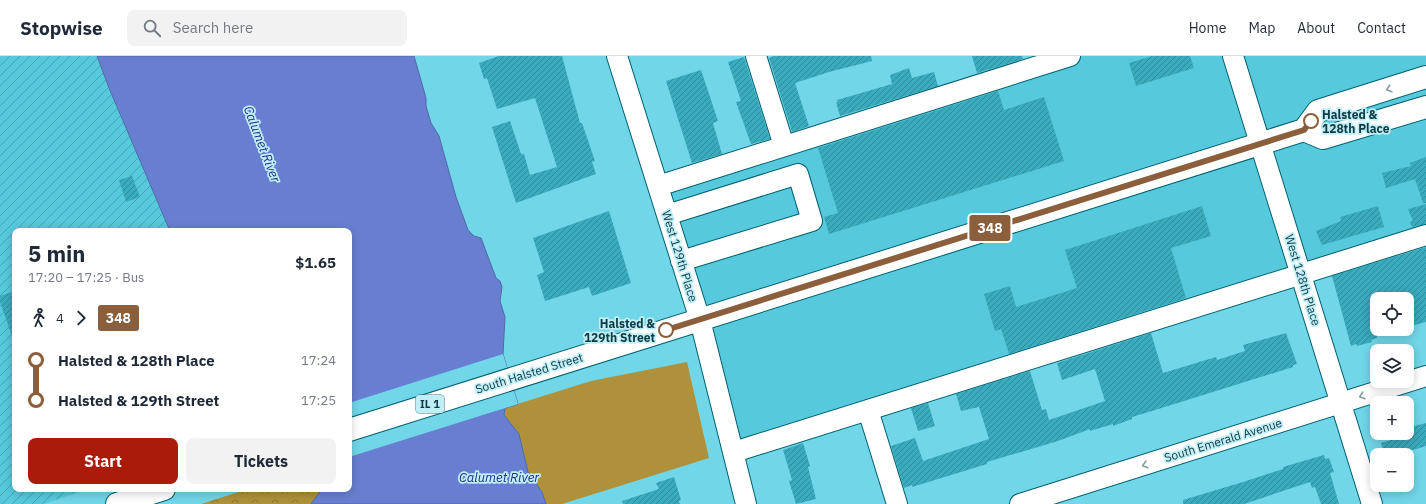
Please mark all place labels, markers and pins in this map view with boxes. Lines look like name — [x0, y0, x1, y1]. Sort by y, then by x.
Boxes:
place label: Halsted & 128th Place — [1322, 107, 1390, 136]
marker: Halsted & 128th Place — [1303, 113, 1319, 129]
place label: Halsted & 129th Street — [584, 316, 655, 345]
marker: Halsted & 129th Street — [658, 322, 674, 338]

